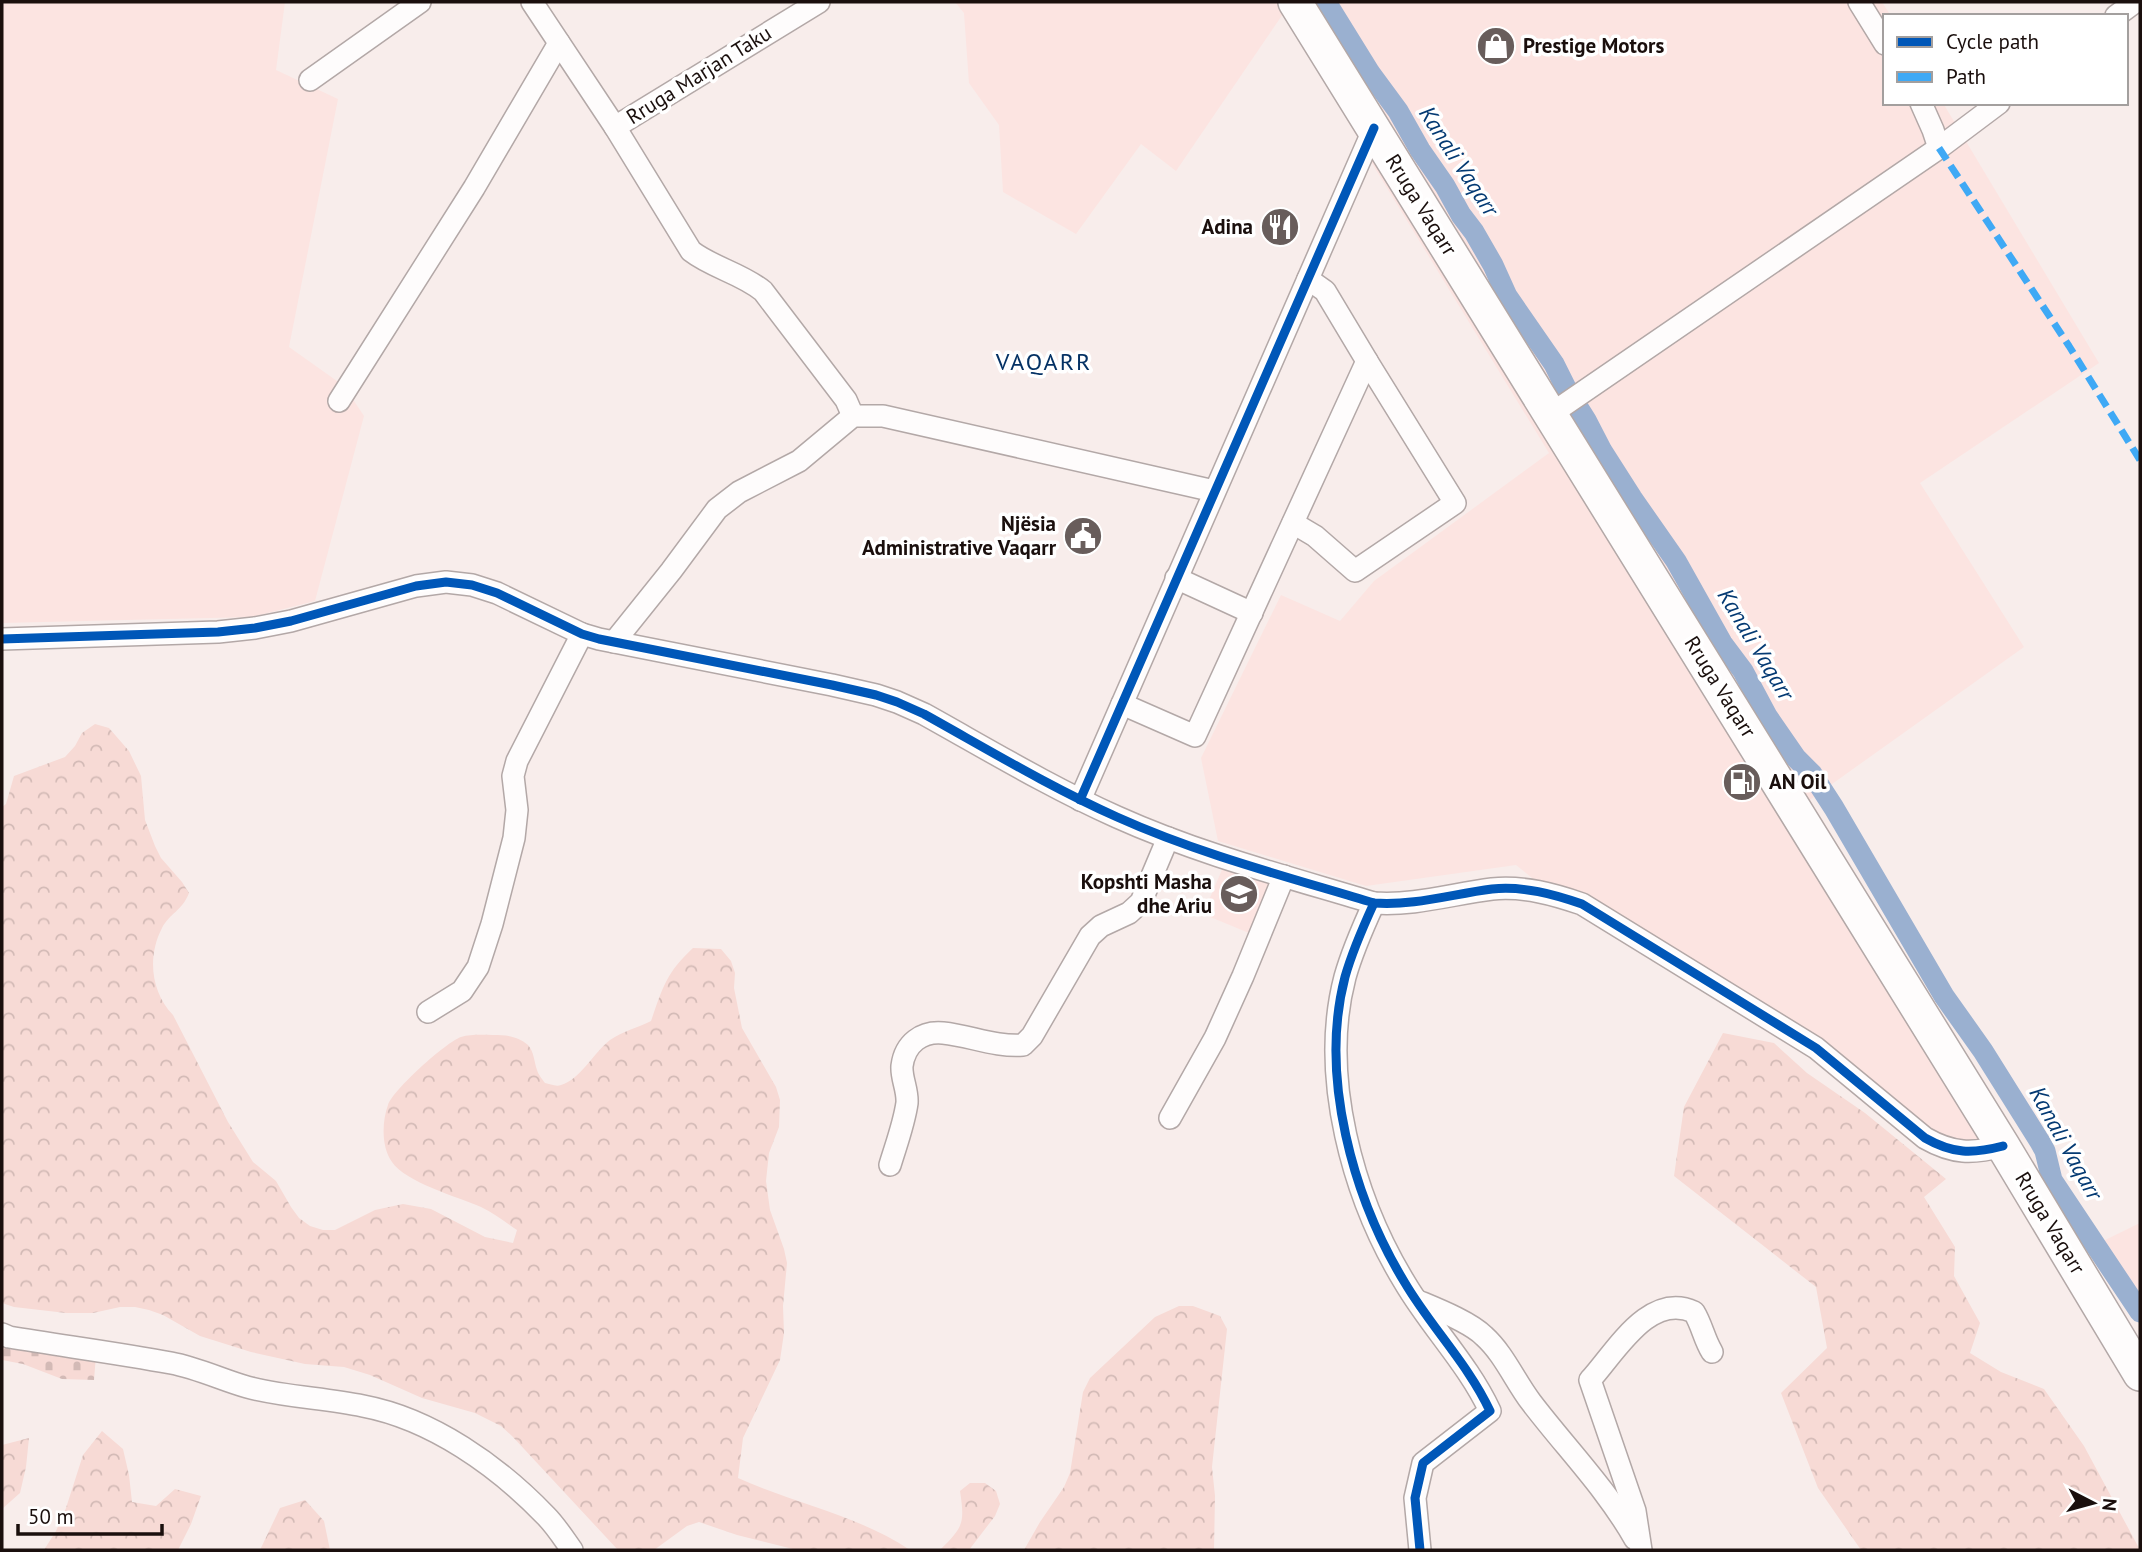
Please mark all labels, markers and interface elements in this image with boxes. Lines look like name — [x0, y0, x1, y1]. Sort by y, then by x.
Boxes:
legend — [1883, 14, 2128, 105]
street label: Rruga Marjan Taku — [621, 19, 776, 130]
shop icon: Prestige Motors — [1475, 25, 1517, 67]
text: Cycle path — [1946, 28, 2039, 55]
place label: Prestige Motors — [1523, 32, 1664, 59]
text: Path — [1946, 63, 1986, 90]
water label: Kanali Vaqarr — [1413, 100, 1507, 222]
street label: Rruga Vaqarr — [1380, 149, 1463, 261]
restaurant icon: Adina — [1259, 206, 1301, 248]
place label: Adina — [1201, 213, 1253, 240]
district label: VAQARR — [995, 346, 1092, 377]
place label: Njësia Administrative Vaqarr — [862, 510, 1057, 561]
public building icon: Njësia Administrative Vaqarr — [1062, 515, 1104, 557]
water label: Kanali Vaqarr — [1712, 583, 1802, 706]
street label: Rruga Vaqarr — [1679, 631, 1762, 743]
fuel station icon: AN Oil — [1721, 761, 1763, 803]
place label: AN Oil — [1769, 768, 1827, 795]
place label: Kopshti Masha dhe Ariu — [1081, 868, 1212, 919]
school or university icon: Kopshti Masha dhe Ariu — [1218, 873, 1260, 915]
water label: Kanali Vaqarr — [2023, 1081, 2110, 1206]
street label: Rruga Vaqarr — [2009, 1167, 2092, 1279]
north arrow — [2058, 1468, 2128, 1538]
scale bar — [18, 1492, 161, 1536]
text: N — [2097, 1497, 2122, 1512]
text: 50 m — [28, 1503, 74, 1530]

